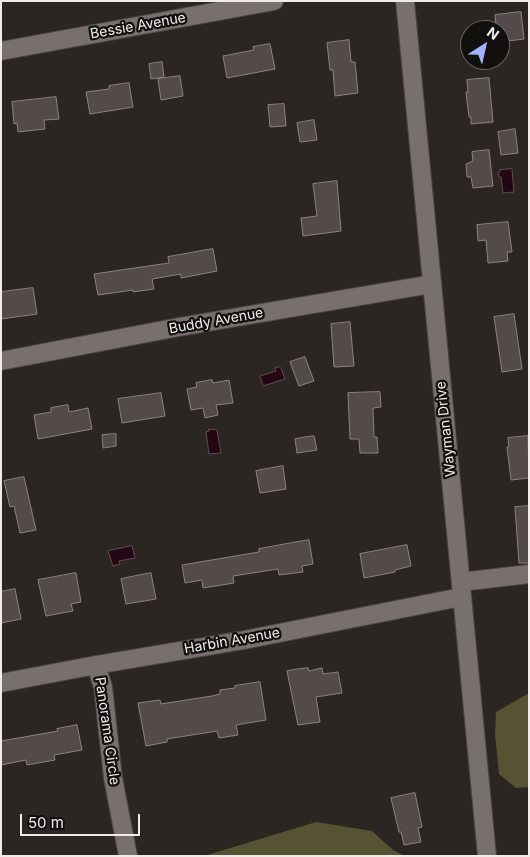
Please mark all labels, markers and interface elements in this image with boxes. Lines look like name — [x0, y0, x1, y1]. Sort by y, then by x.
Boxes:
street label: Bessie Avenue — [89, 9, 187, 43]
north arrow — [460, 20, 510, 70]
text: N — [484, 23, 503, 43]
street label: Buddy Avenue — [167, 304, 265, 338]
street label: Wayman Drive — [433, 381, 459, 477]
street label: Harbin Avenue — [183, 624, 281, 658]
street label: Panorama Circle — [91, 676, 123, 786]
scale bar — [22, 804, 142, 836]
text: 50 m — [28, 813, 64, 832]

